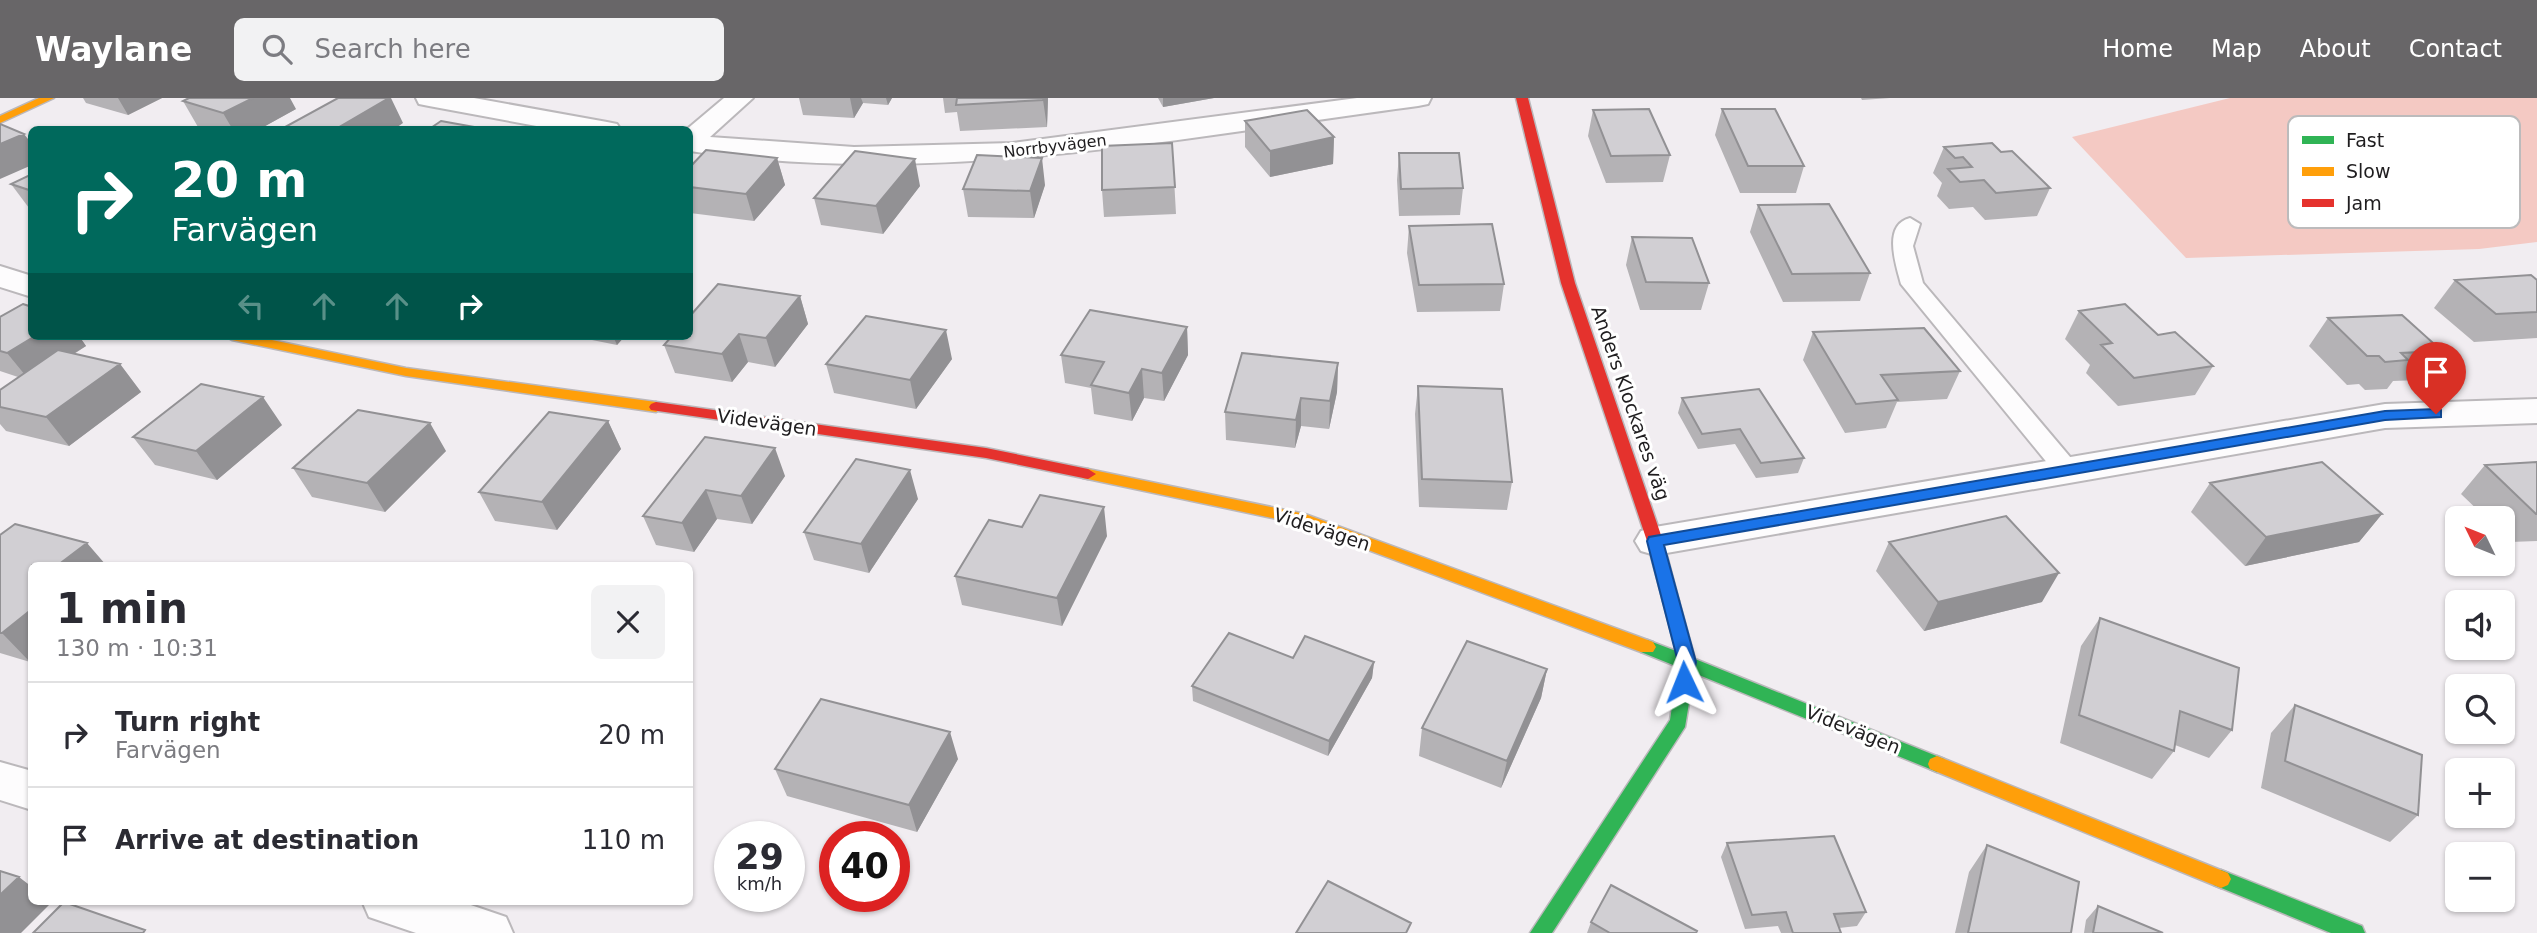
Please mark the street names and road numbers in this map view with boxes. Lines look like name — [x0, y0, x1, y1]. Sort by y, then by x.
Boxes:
street label: Norrbyvägen — [1002, 130, 1108, 162]
street label: Anders Klockares väg — [1587, 303, 1675, 503]
street label: Videvägen — [716, 404, 818, 440]
street label: Videvägen — [1271, 503, 1373, 555]
street label: Videvägen — [1802, 700, 1904, 758]

